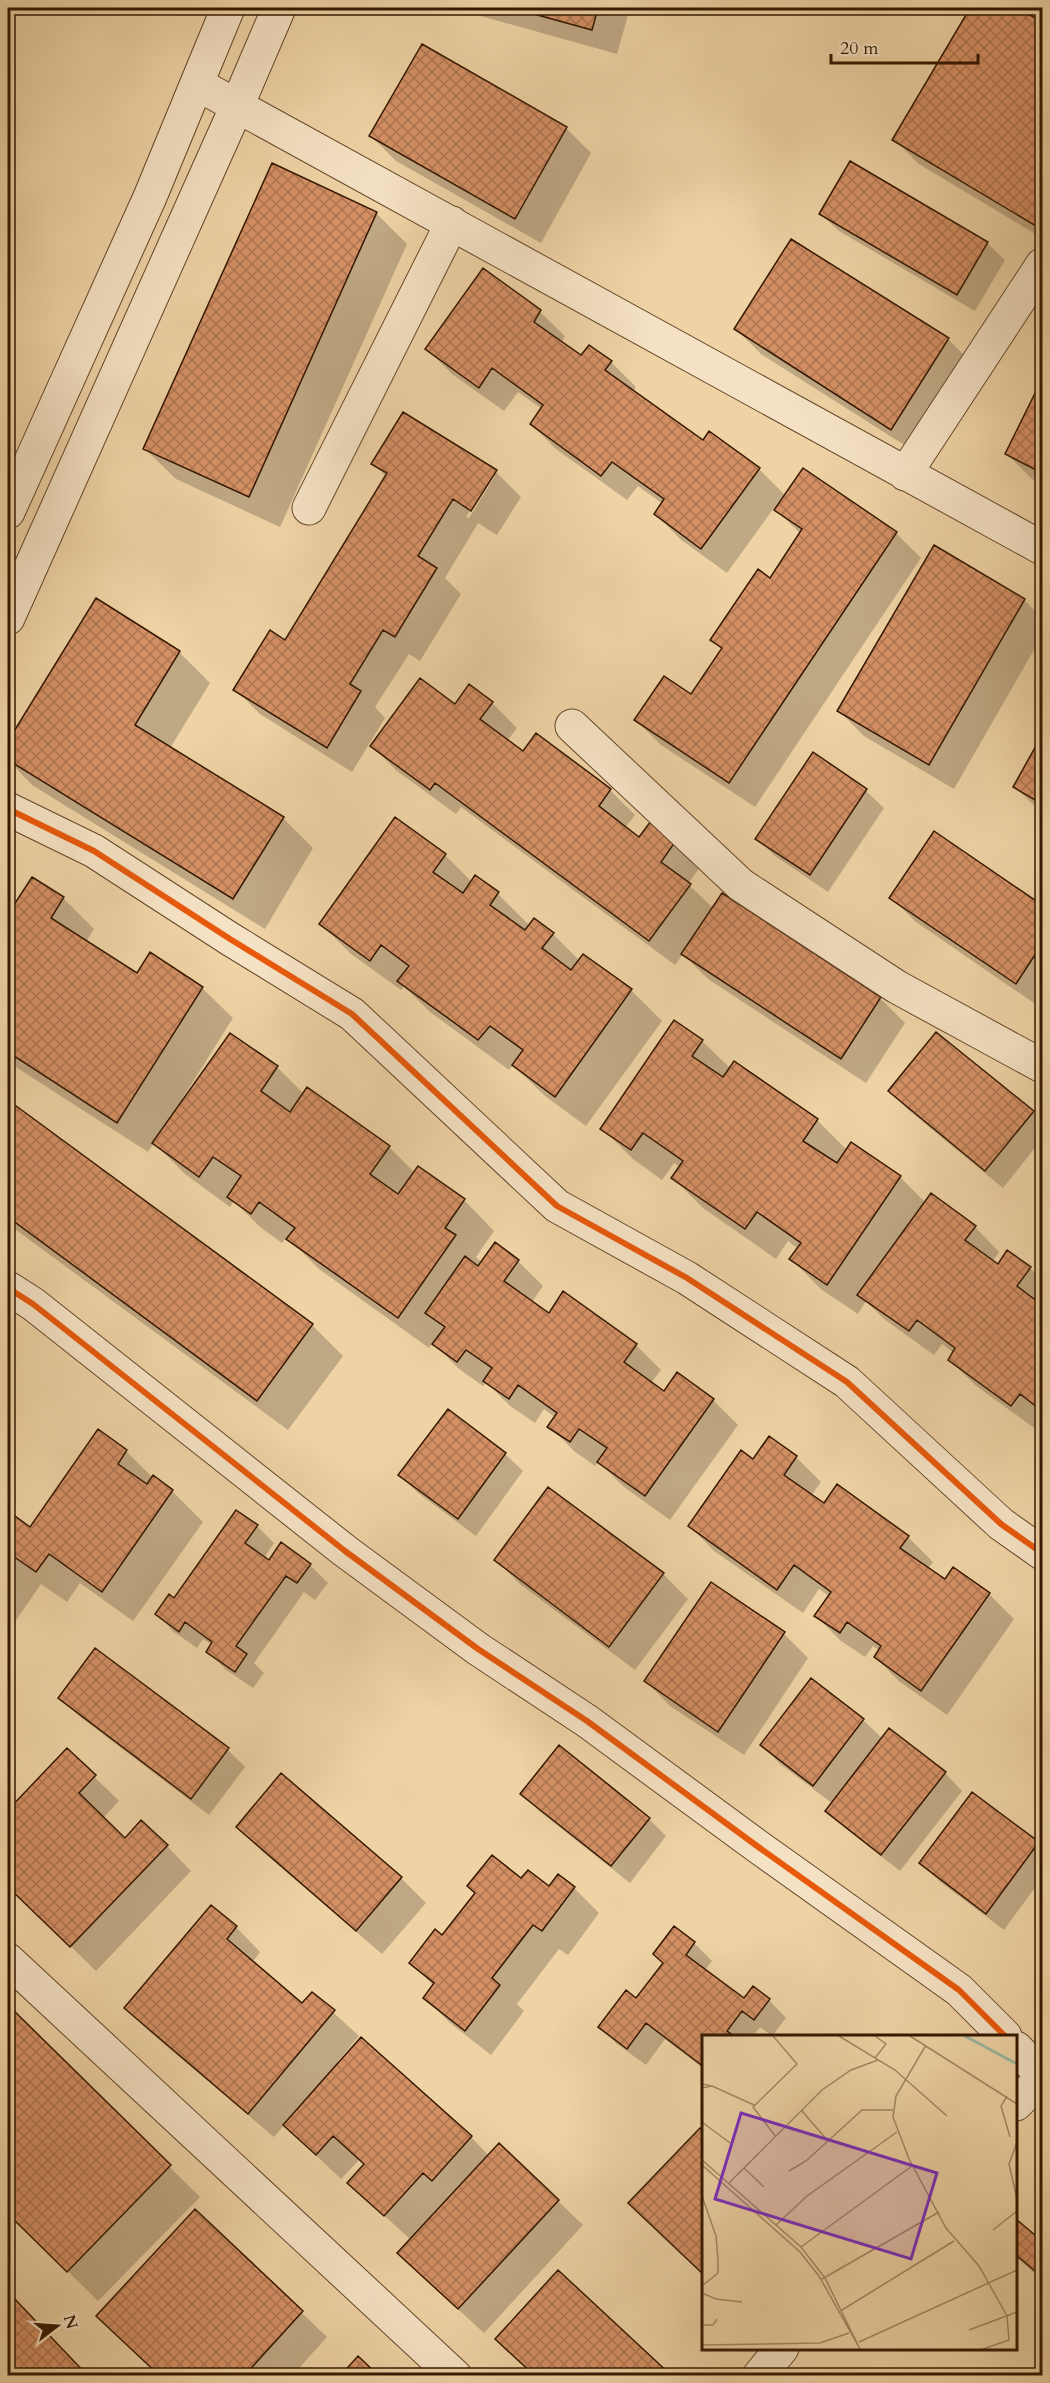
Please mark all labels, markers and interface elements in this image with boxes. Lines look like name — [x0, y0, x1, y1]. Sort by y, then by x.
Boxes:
scale bar — [831, 27, 978, 65]
text: 20 m — [840, 36, 879, 61]
inset map — [702, 2035, 1017, 2350]
north arrow — [27, 2296, 87, 2356]
text: N — [58, 2312, 83, 2332]

